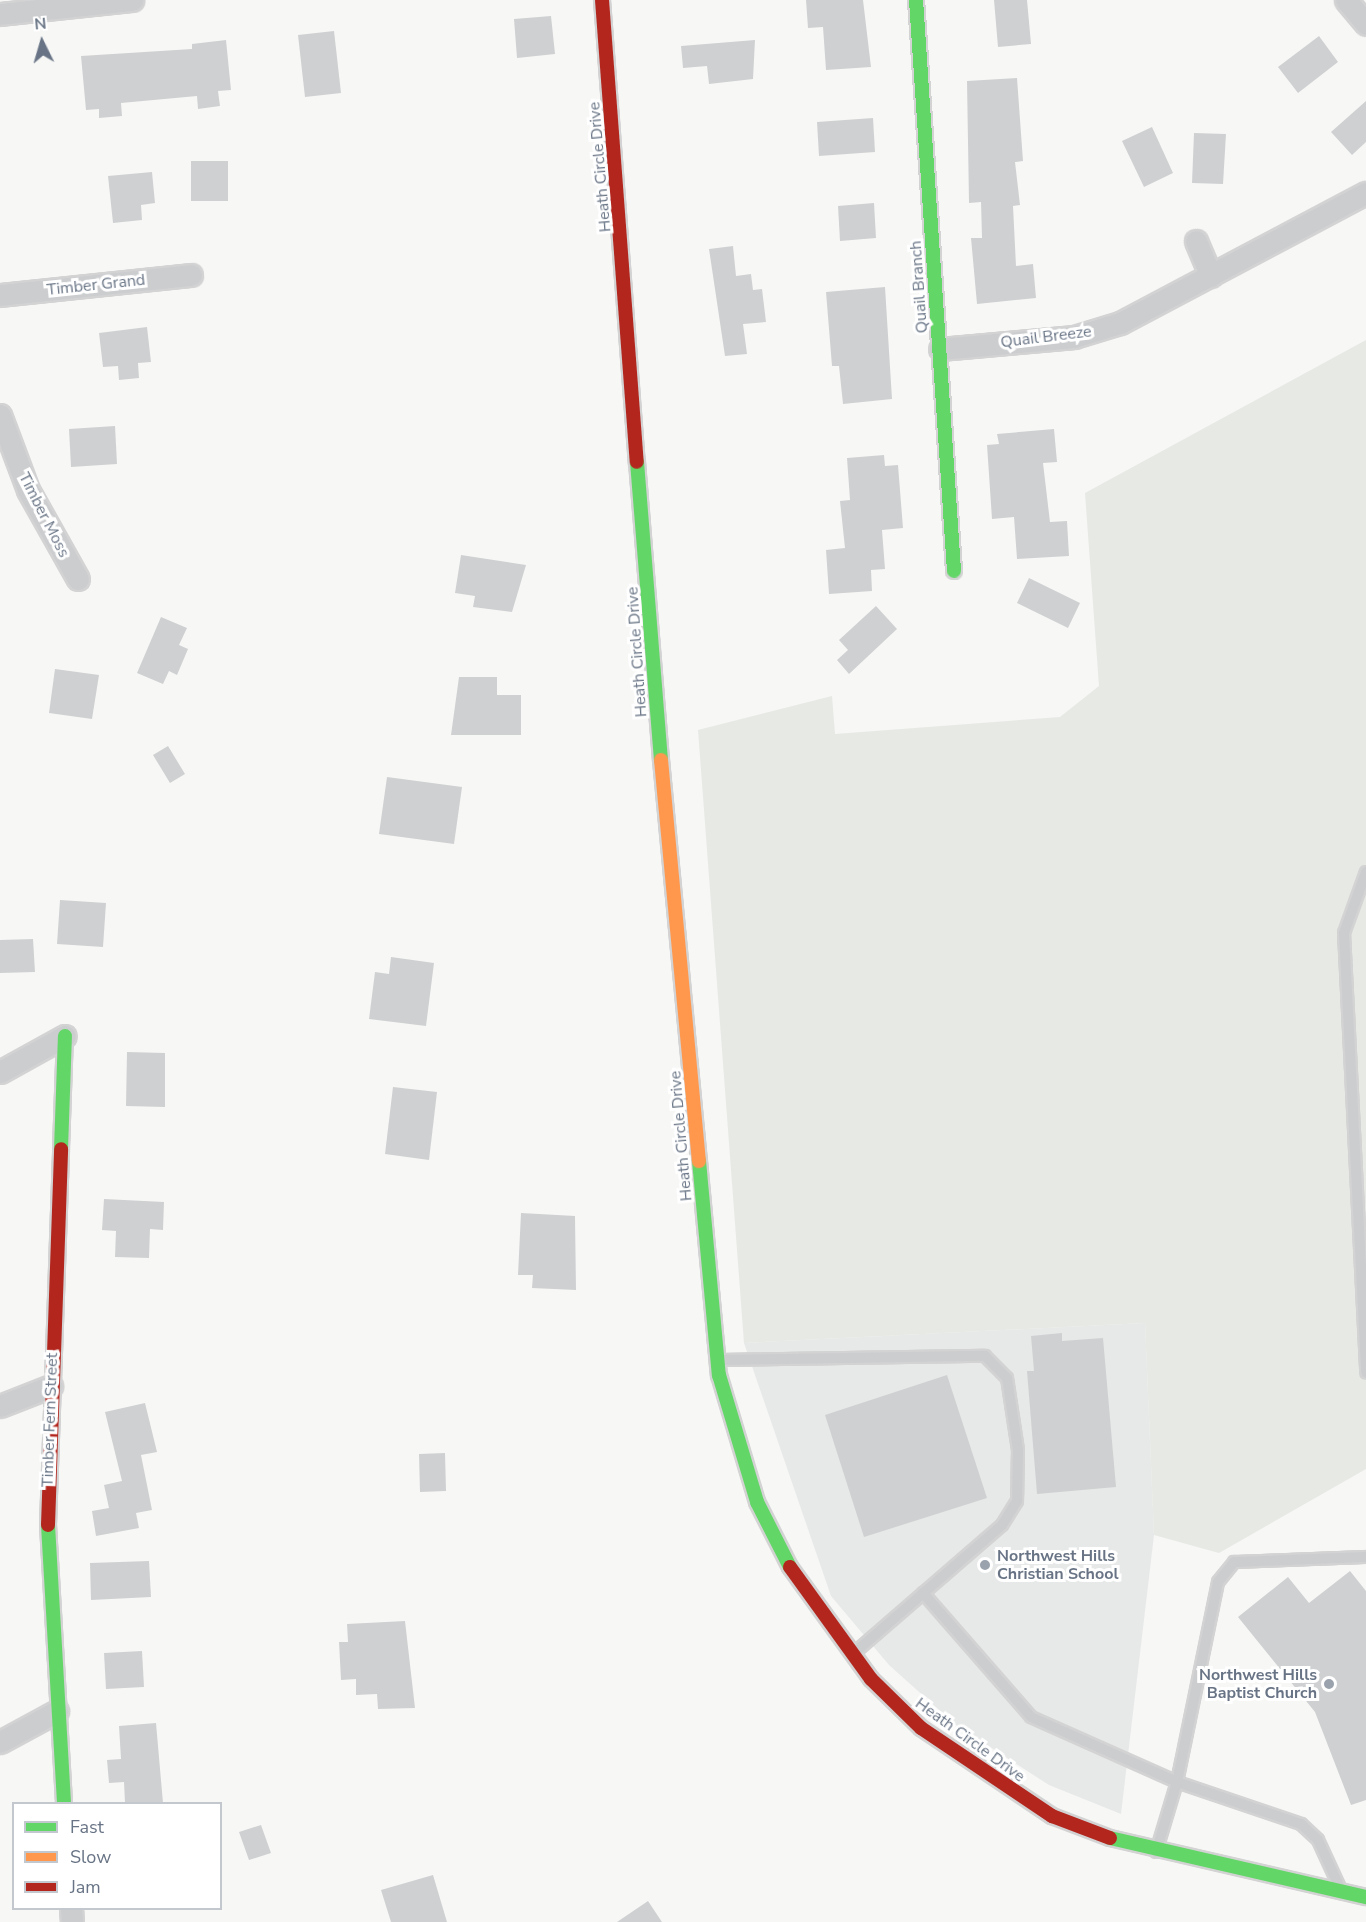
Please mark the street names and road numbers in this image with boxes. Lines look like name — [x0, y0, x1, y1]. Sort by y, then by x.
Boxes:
street label: Heath Circle Drive — [585, 101, 615, 233]
street label: Quail Branch — [906, 240, 932, 334]
street label: Timber Grand — [46, 270, 146, 300]
street label: Quail Breeze — [999, 322, 1093, 352]
street label: Timber Moss — [14, 469, 74, 561]
street label: Heath Circle Drive — [623, 586, 651, 718]
street label: Heath Circle Drive — [666, 1070, 696, 1202]
street label: Timber Fern Street — [38, 1353, 62, 1487]
street label: Heath Circle Drive — [911, 1694, 1029, 1786]

